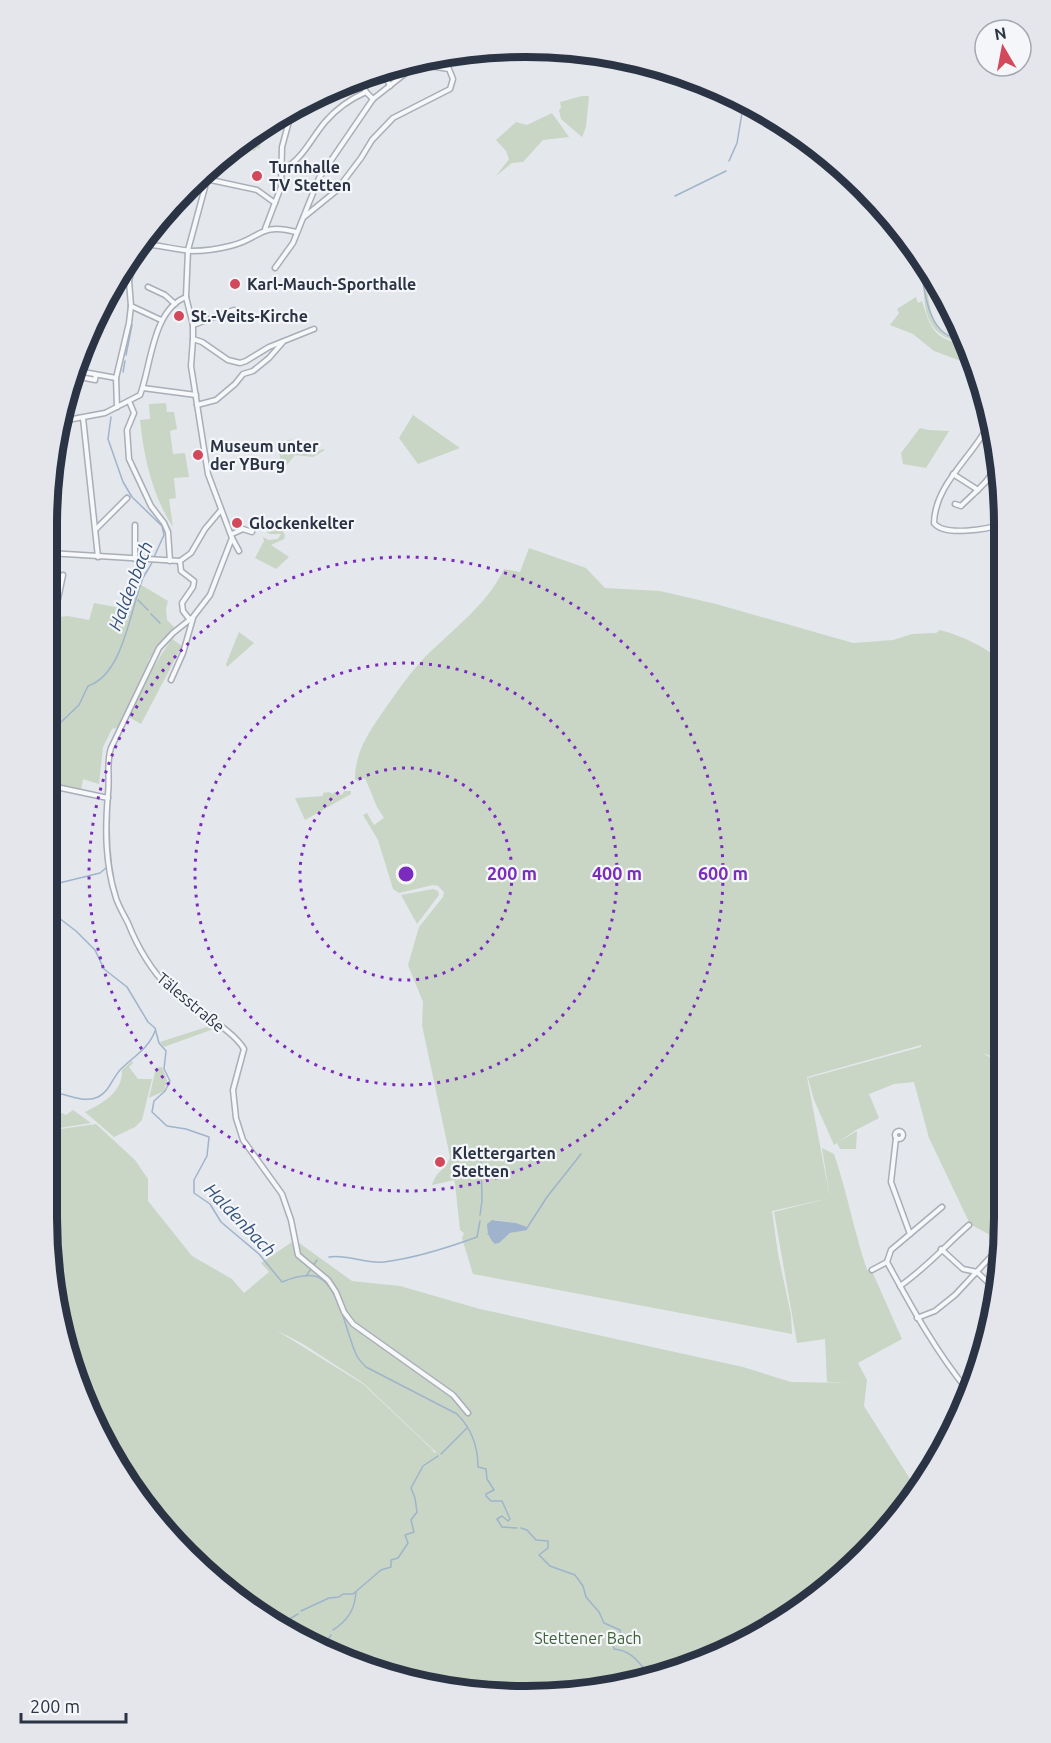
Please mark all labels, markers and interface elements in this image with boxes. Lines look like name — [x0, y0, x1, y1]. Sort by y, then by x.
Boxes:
north arrow — [973, 18, 1033, 78]
text: N — [993, 23, 1008, 43]
place label: Turnhalle TV Stetten — [269, 158, 351, 194]
marker: Turnhalle TV Stetten — [250, 169, 264, 183]
place label: Karl-Mauch-Sporthalle — [247, 275, 416, 293]
marker: Karl-Mauch-Sporthalle — [228, 277, 242, 291]
place label: St.-Veits-Kirche — [191, 307, 308, 325]
marker: St.-Veits-Kirche — [172, 309, 186, 323]
place label: Museum unter der YBurg — [210, 437, 319, 473]
marker: Museum unter der YBurg — [191, 448, 205, 462]
place label: Glockenkelter — [249, 514, 355, 532]
marker: Glockenkelter — [230, 516, 244, 530]
water label: Haldenbach — [104, 538, 156, 633]
text: 200 m — [487, 863, 537, 883]
text: 400 m — [592, 863, 642, 883]
text: 600 m — [698, 863, 748, 883]
centre of rings — [396, 864, 416, 884]
street label: Tälesstraße — [154, 969, 228, 1035]
place label: Klettergarten Stetten — [452, 1144, 556, 1180]
marker: Klettergarten Stetten — [433, 1155, 447, 1169]
water label: Haldenbach — [201, 1179, 280, 1260]
park label: Stettener Bach — [534, 1629, 642, 1647]
scale bar — [21, 1686, 126, 1724]
text: 200 m — [30, 1696, 80, 1716]

